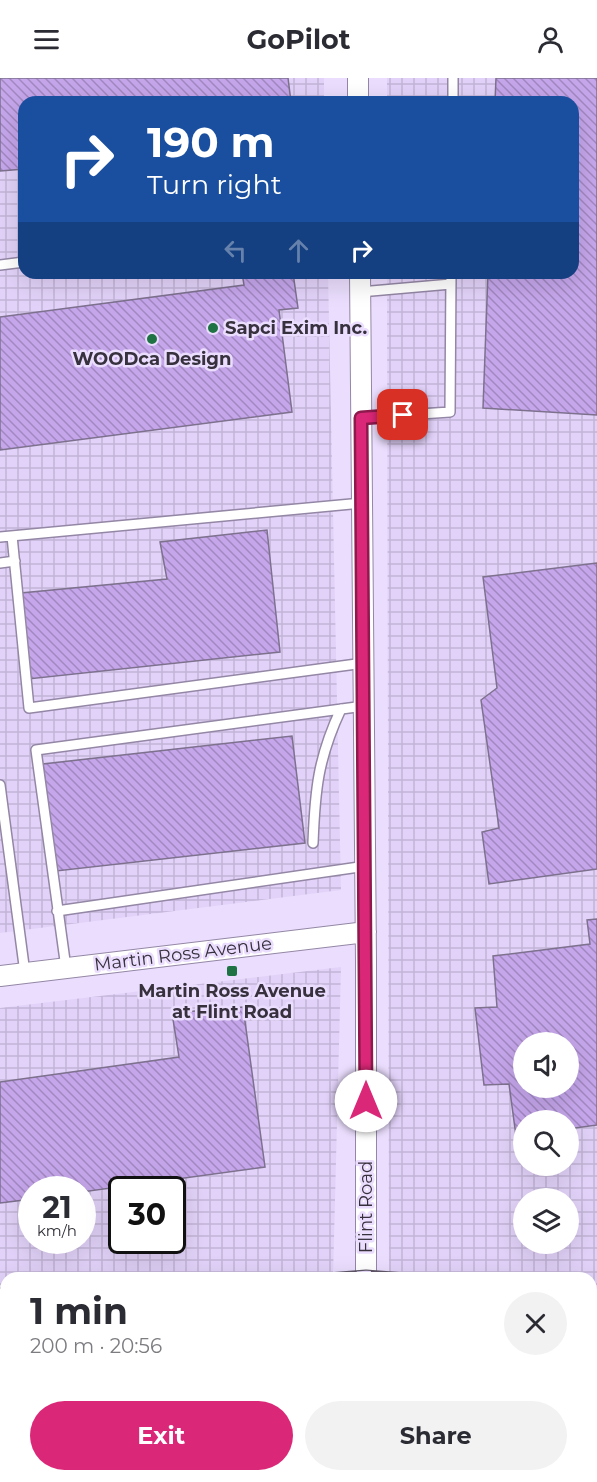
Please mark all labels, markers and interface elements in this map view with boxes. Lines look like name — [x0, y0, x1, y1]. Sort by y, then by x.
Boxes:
icon: menu — [30, 23, 63, 56]
text: GoPilot — [247, 23, 350, 56]
icon: person — [534, 23, 567, 56]
text: 190 m — [147, 116, 275, 168]
icon: right — [48, 120, 126, 198]
text: Turn right — [147, 168, 282, 201]
icon: left — [219, 234, 252, 267]
icon: ahead — [282, 234, 315, 267]
icon: right — [345, 234, 378, 267]
place label: Sapci Exim Inc. — [225, 317, 368, 339]
marker: Sapci Exim Inc. — [206, 321, 220, 335]
marker: WOODca Design — [145, 332, 159, 346]
place label: WOODca Design — [73, 348, 231, 370]
pin — [377, 389, 428, 440]
icon: arrive — [386, 398, 419, 431]
street label: Martin Ross Avenue — [93, 932, 273, 976]
marker: Martin Ross Avenue at Flint Road — [225, 964, 239, 978]
place label: Martin Ross Avenue at Flint Road — [138, 980, 326, 1023]
map controls — [513, 1032, 579, 1254]
button: sound — [513, 1032, 579, 1098]
position arrow — [334, 1069, 398, 1133]
button: search — [513, 1110, 579, 1176]
street label: Flint Road — [355, 1161, 377, 1253]
speed limit sign: 30 — [108, 1176, 186, 1254]
button: layers — [513, 1188, 579, 1254]
text: 21 — [42, 1189, 72, 1226]
text: km/h — [37, 1221, 77, 1240]
text: 1 min — [30, 1289, 128, 1333]
button: close — [504, 1292, 567, 1355]
text: 200 m · 20:56 — [30, 1334, 162, 1358]
button: Exit — [30, 1401, 293, 1470]
button: Share — [305, 1401, 567, 1470]

